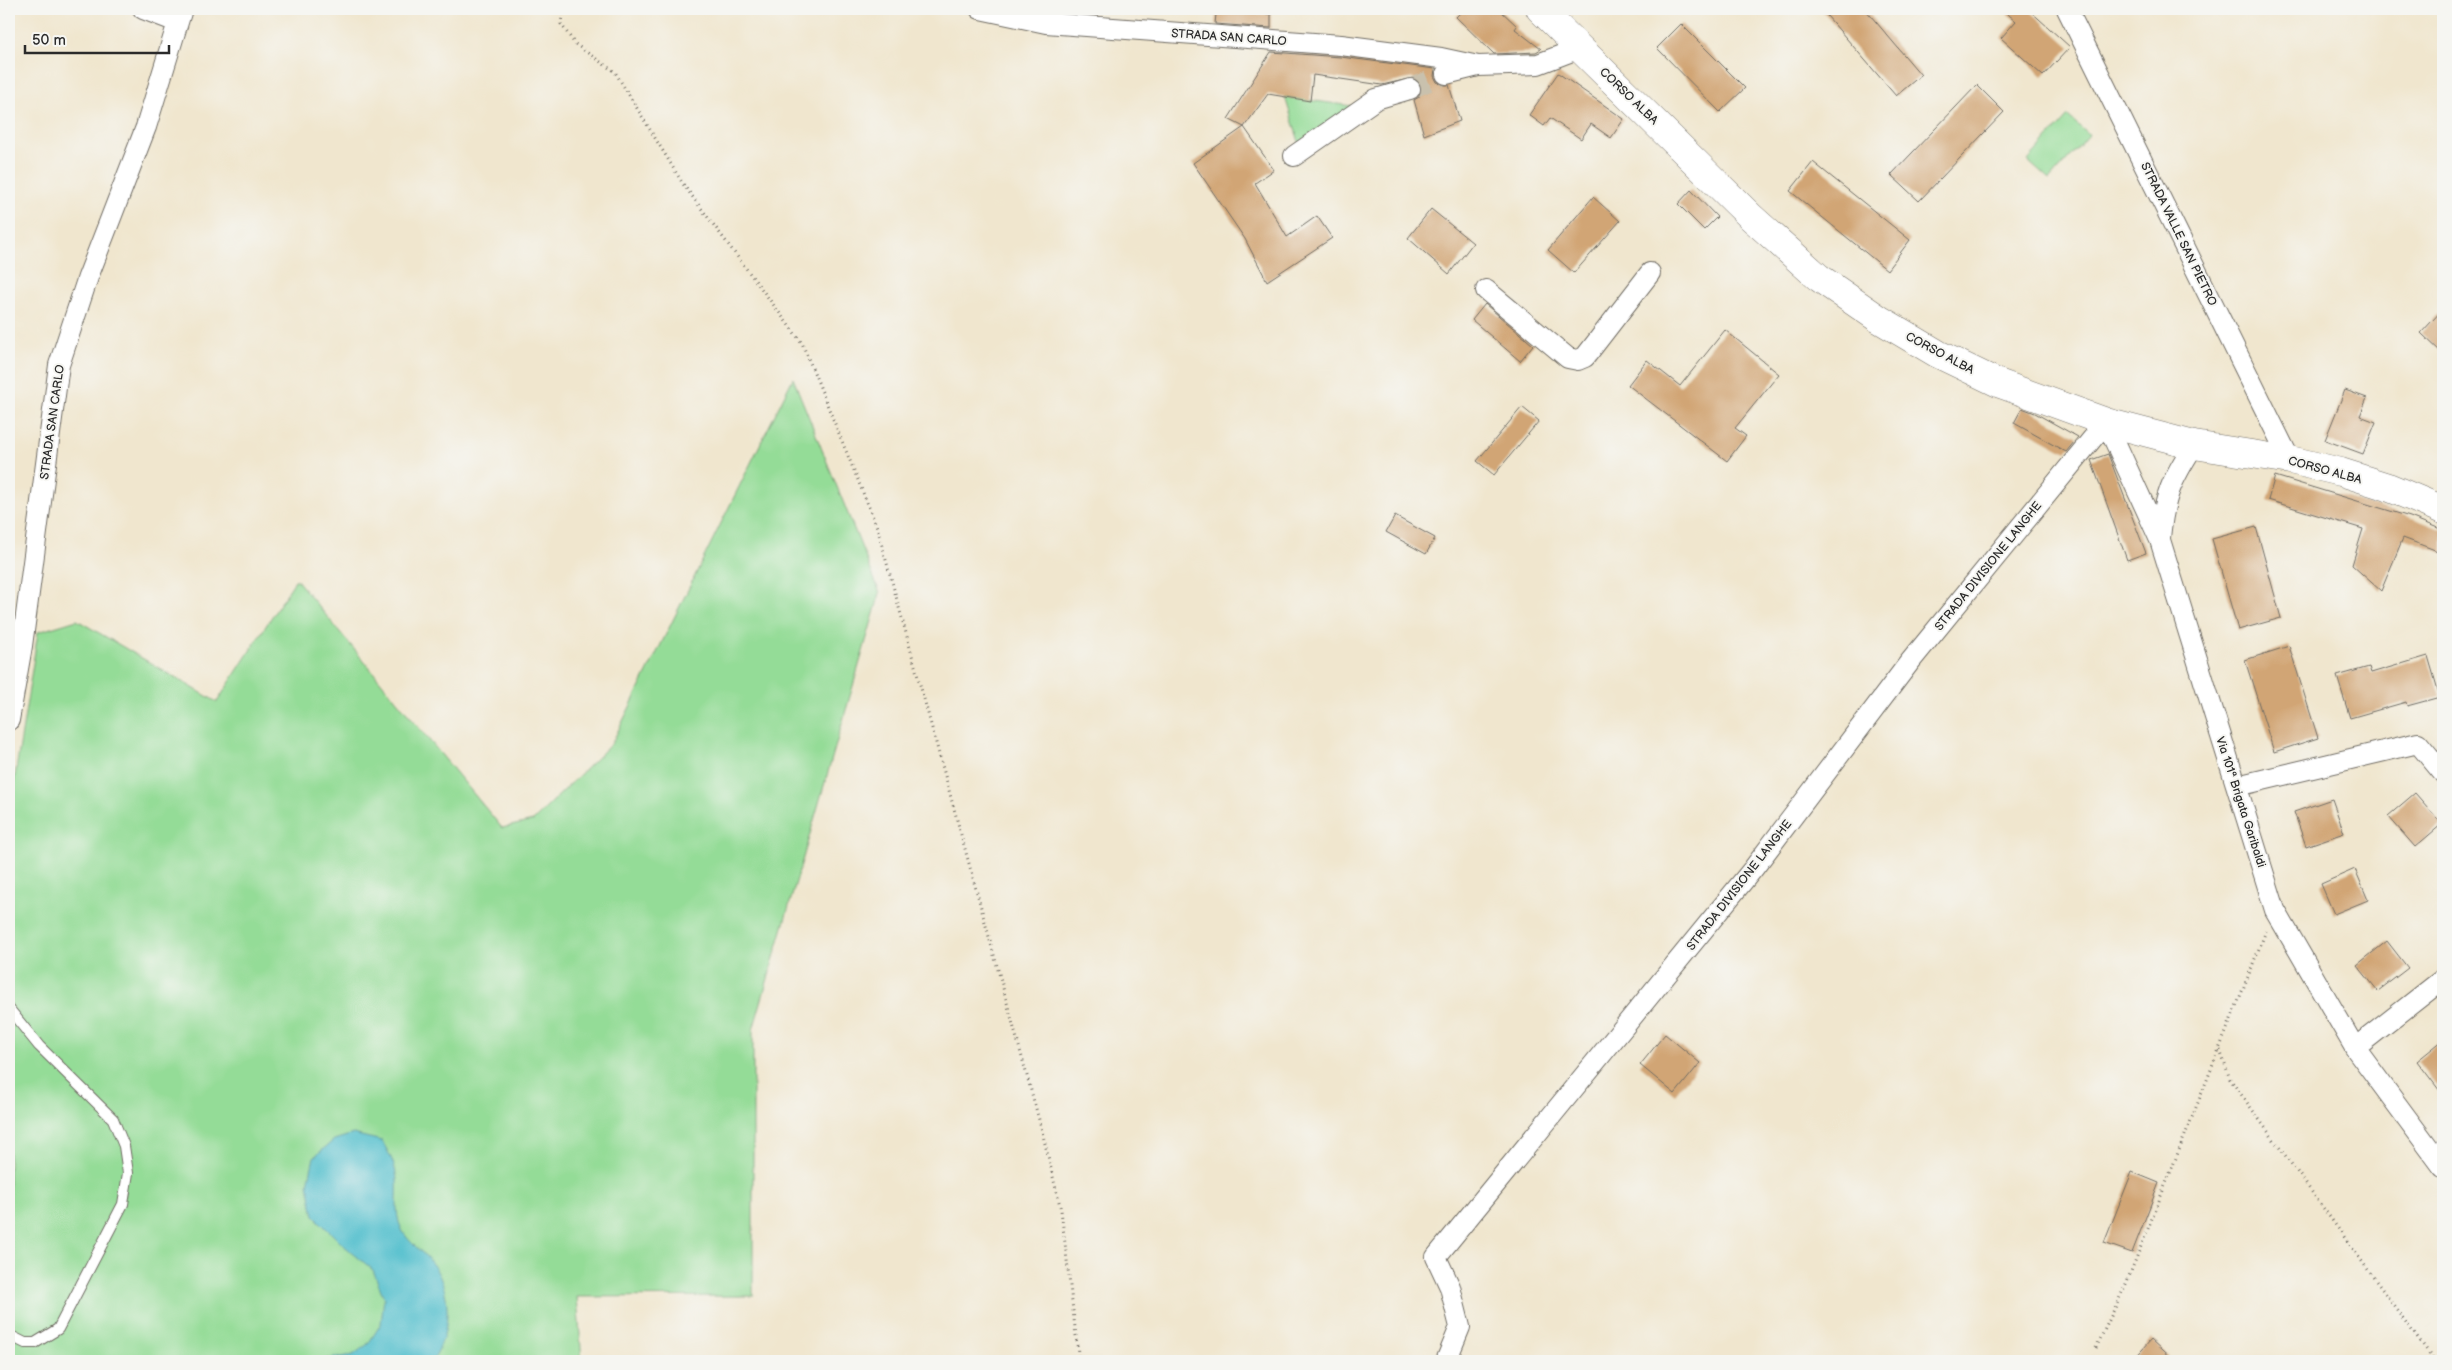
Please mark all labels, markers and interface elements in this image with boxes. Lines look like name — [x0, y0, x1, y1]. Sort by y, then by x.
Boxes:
scale bar — [25, 22, 169, 54]
street label: STRADA SAN CARLO — [1171, 26, 1287, 49]
text: 50 m — [32, 31, 66, 50]
street label: CORSO ALBA — [1596, 65, 1662, 128]
street label: STRADA VALLE SAN PIETRO — [2137, 160, 2220, 309]
street label: CORSO ALBA — [1903, 329, 1977, 378]
street label: STRADA SAN CARLO — [37, 364, 68, 480]
street label: CORSO ALBA — [2286, 453, 2364, 488]
street label: STRADA DIVISIONE LANGHE — [1932, 499, 2045, 634]
street label: Via 101ª Brigata Garibaldi — [2212, 735, 2269, 870]
street label: STRADA DIVISIONE LANGHE — [1684, 817, 1795, 954]

